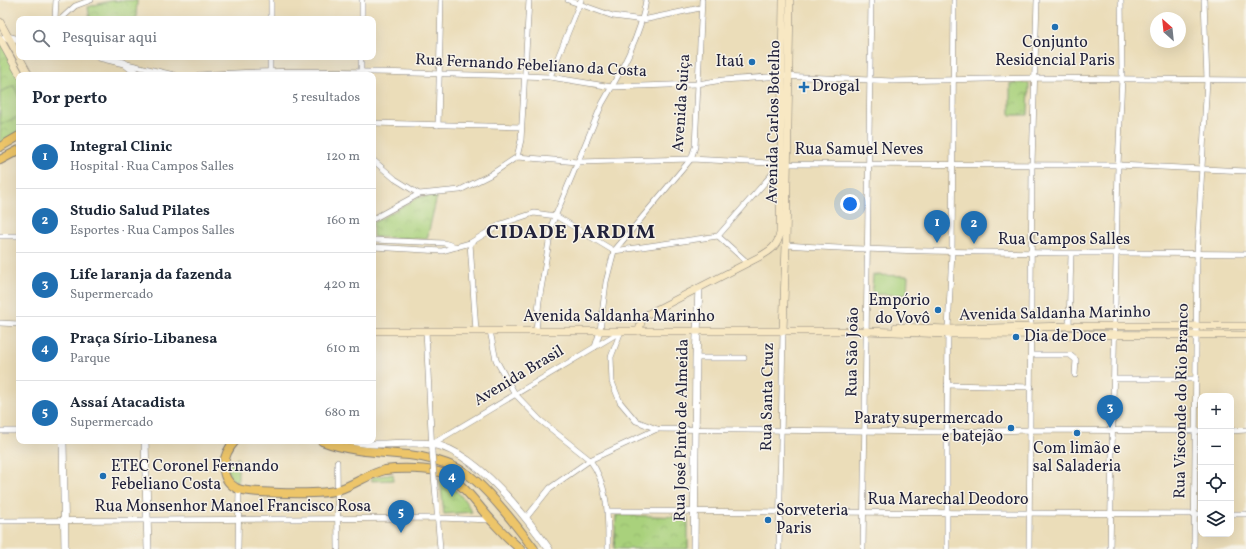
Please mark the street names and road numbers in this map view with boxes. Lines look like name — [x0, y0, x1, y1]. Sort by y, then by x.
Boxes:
street label: Avenida Carlos Botelho — [762, 40, 786, 204]
street label: Rua Fernando Febeliano da Costa — [415, 49, 647, 83]
street label: Avenida Suiça — [668, 53, 696, 153]
street label: Rua Samuel Neves — [795, 139, 923, 161]
street label: Rua Campos Salles — [998, 229, 1130, 251]
street label: Avenida Saldanha Marinho — [959, 301, 1151, 327]
street label: Rua Visconde do Rio Branco — [1169, 303, 1195, 499]
street label: Avenida Saldanha Marinho — [523, 306, 715, 328]
street label: Rua São João — [841, 307, 865, 397]
street label: Rua José Pinto de Almeida — [669, 338, 695, 522]
street label: Avenida Brasil — [470, 340, 568, 412]
street label: Rua Santa Cruz — [756, 343, 780, 451]
street label: Rua Marechal Deodoro — [867, 489, 1029, 511]
street label: Rua Monsenhor Manoel Francisco Rosa — [95, 496, 371, 518]

